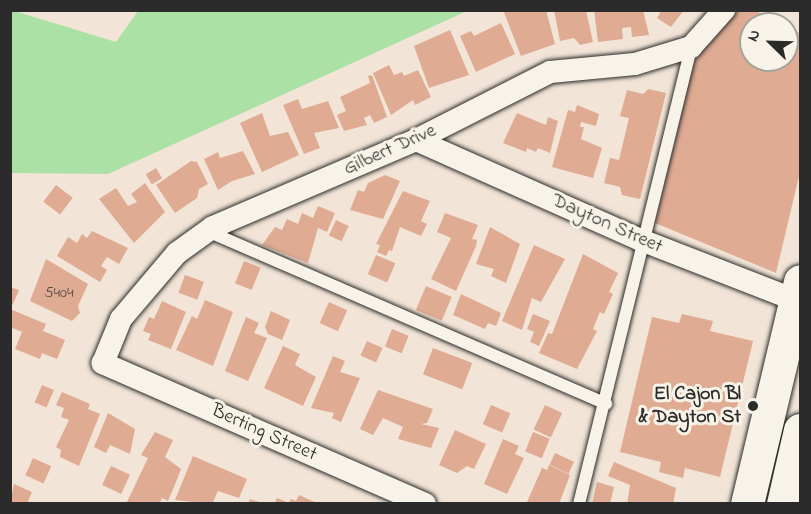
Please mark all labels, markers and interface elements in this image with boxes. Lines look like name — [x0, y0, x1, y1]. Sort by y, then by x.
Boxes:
north arrow — [739, 12, 799, 72]
text: N — [741, 26, 767, 45]
street label: Gilbert Drive — [340, 119, 440, 181]
street label: Dayton Street — [548, 189, 666, 259]
house number: 5404 — [44, 283, 74, 303]
place label: El Cajon Bl & Dayton St — [639, 382, 741, 429]
street label: Berting Street — [207, 399, 321, 467]
marker: El Cajon Bl & Dayton St — [746, 399, 760, 413]

